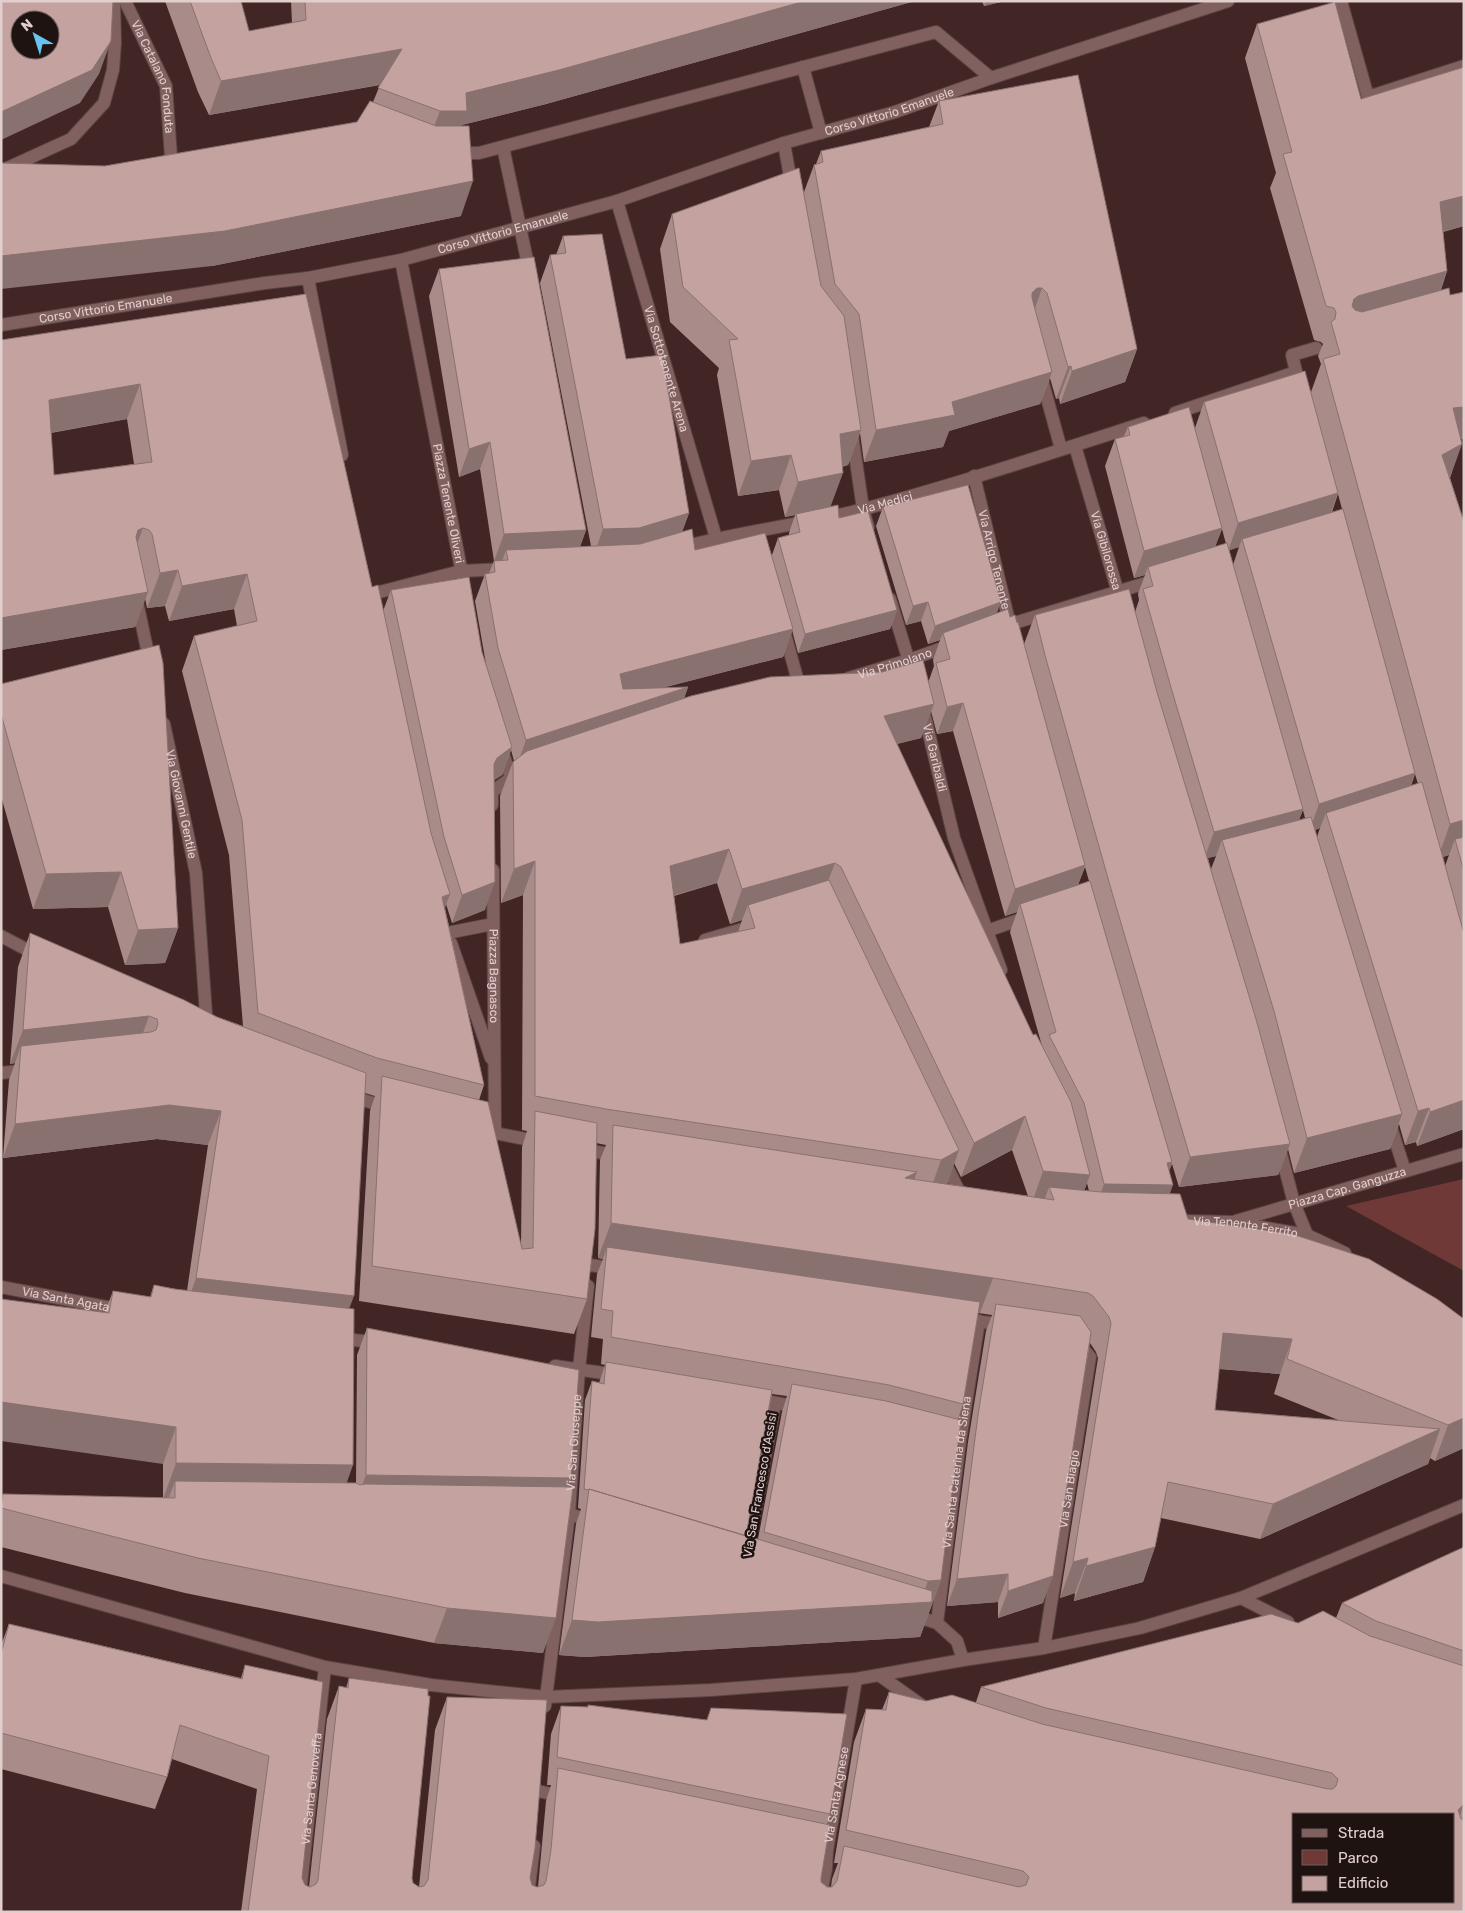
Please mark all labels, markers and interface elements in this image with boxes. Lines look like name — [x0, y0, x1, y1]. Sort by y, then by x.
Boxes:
north arrow — [10, 10, 60, 60]
text: N — [18, 16, 36, 35]
street label: Via Catalano Fonduta — [128, 18, 176, 134]
street label: Corso Vittorio Emanuele — [823, 85, 956, 138]
street label: Corso Vittorio Emanuele — [436, 208, 570, 257]
street label: Corso Vittorio Emanuele — [38, 291, 174, 326]
street label: Via Sottotenente Arena — [641, 304, 691, 434]
street label: Piazza Tenente Oliveri — [430, 442, 467, 564]
street label: Via Medici — [856, 489, 914, 517]
street label: Via Arrigo Tenente — [975, 508, 1013, 611]
street label: Via Gibilorossa — [1088, 510, 1124, 592]
street label: Via Primolano — [856, 645, 934, 682]
street label: Via Garibaldi — [920, 722, 950, 793]
street label: Via Giovanni Gentile — [163, 748, 200, 860]
street label: Piazza Bagnasco — [486, 929, 501, 1023]
street label: Piazza Cap. Ganguzza — [1287, 1164, 1408, 1212]
street label: Via Tenente Ferrito — [1193, 1214, 1299, 1240]
street label: Via Santa Agata — [21, 1284, 111, 1314]
street label: Via San Giuseppe — [564, 1394, 584, 1491]
street label: Via Santa Caterina da Siena — [939, 1395, 974, 1549]
street label: Via San Francesco d'Assisi — [740, 1411, 780, 1559]
street label: Via San Biagio — [1056, 1449, 1082, 1529]
street label: Via Santa Genoveffa — [298, 1732, 325, 1846]
street label: Via Santa Agnese — [821, 1745, 852, 1844]
legend — [1292, 1813, 1455, 1903]
text: Strada — [1338, 1824, 1384, 1842]
text: Parco — [1338, 1849, 1378, 1867]
text: Edificio — [1338, 1874, 1388, 1892]

